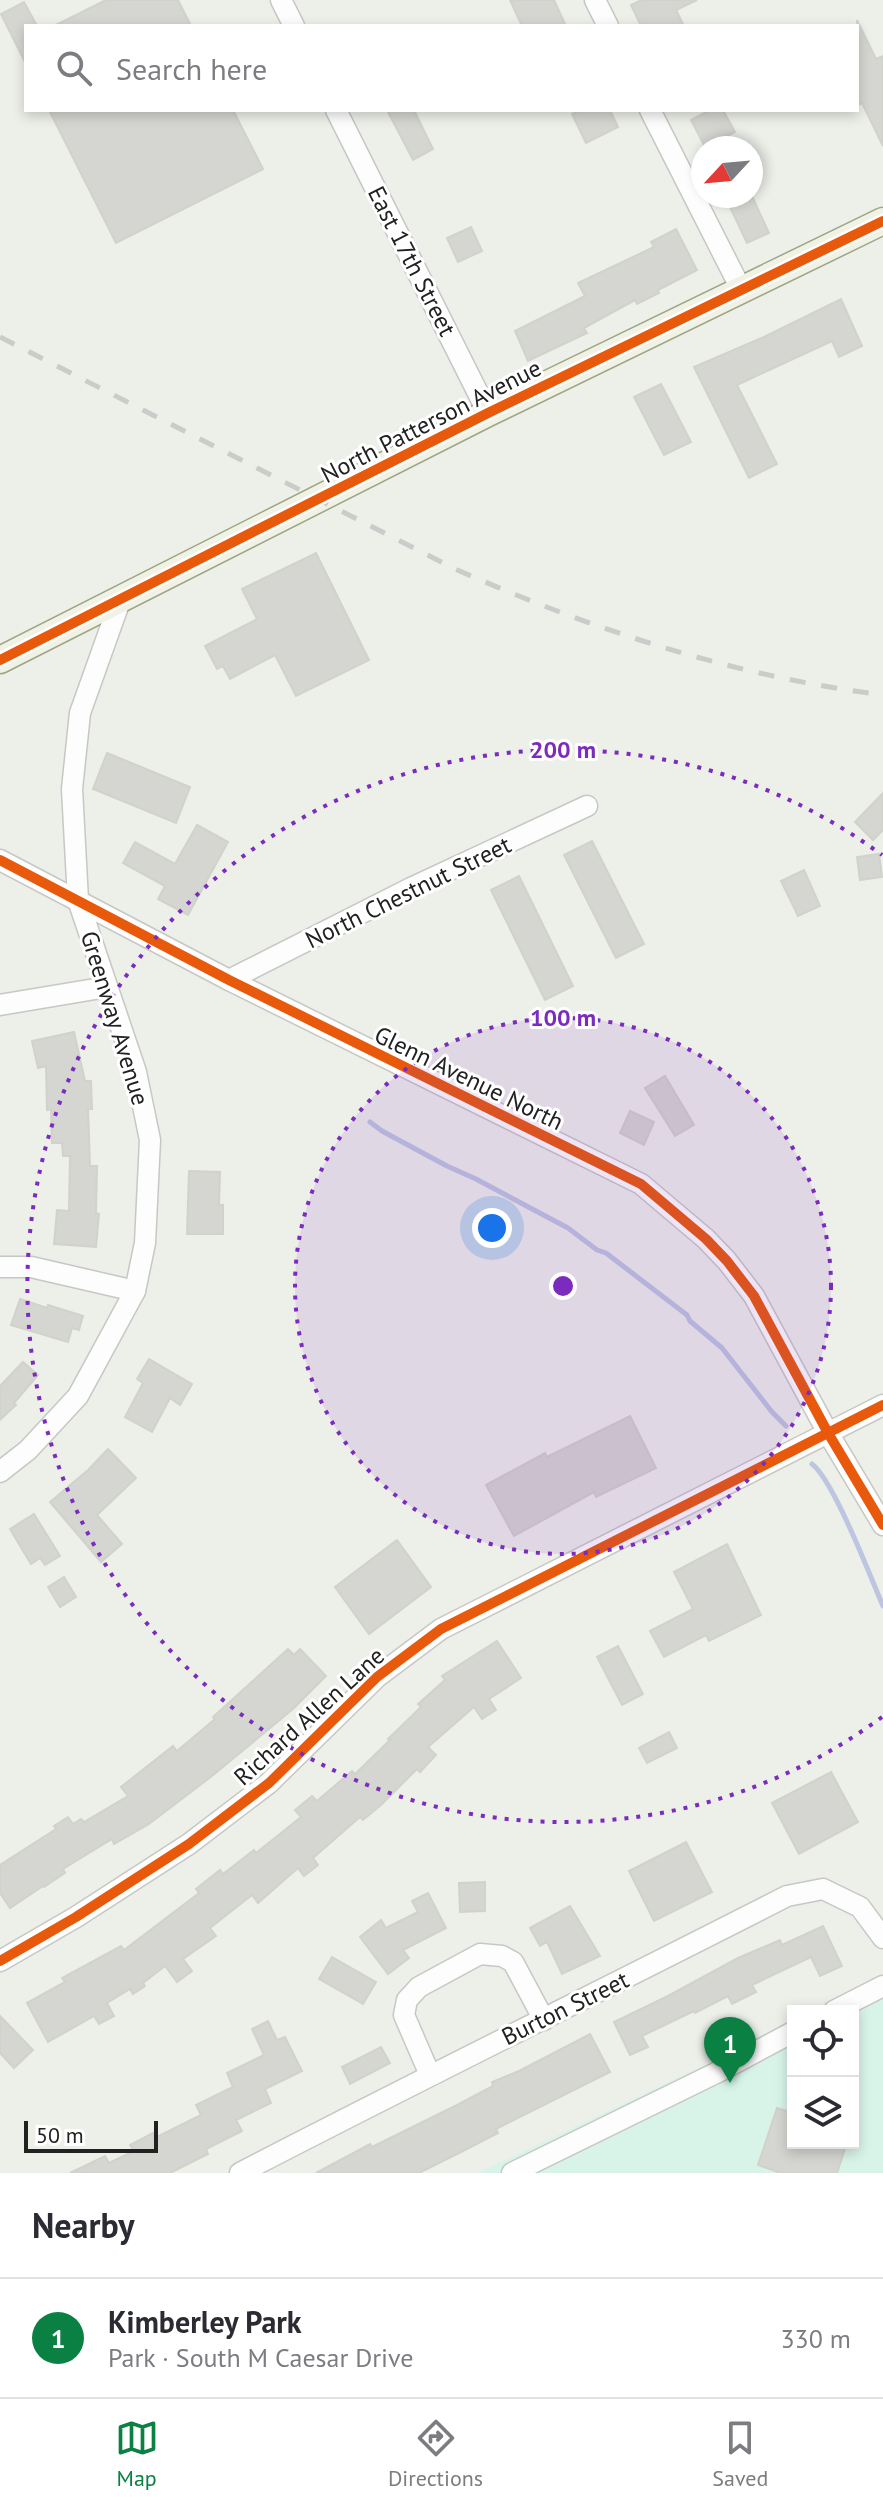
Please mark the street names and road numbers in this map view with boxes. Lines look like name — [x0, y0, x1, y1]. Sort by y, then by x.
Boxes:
street label: East 17th Street — [361, 181, 463, 341]
street label: North Patterson Avenue — [316, 352, 546, 490]
street label: North Chestnut Street — [300, 829, 516, 955]
street label: Greenway Avenue — [74, 927, 156, 1109]
street label: Glenn Avenue North — [369, 1019, 569, 1137]
street label: Richard Allen Lane — [227, 1640, 391, 1792]
street label: Burton Street — [496, 1964, 634, 2052]

